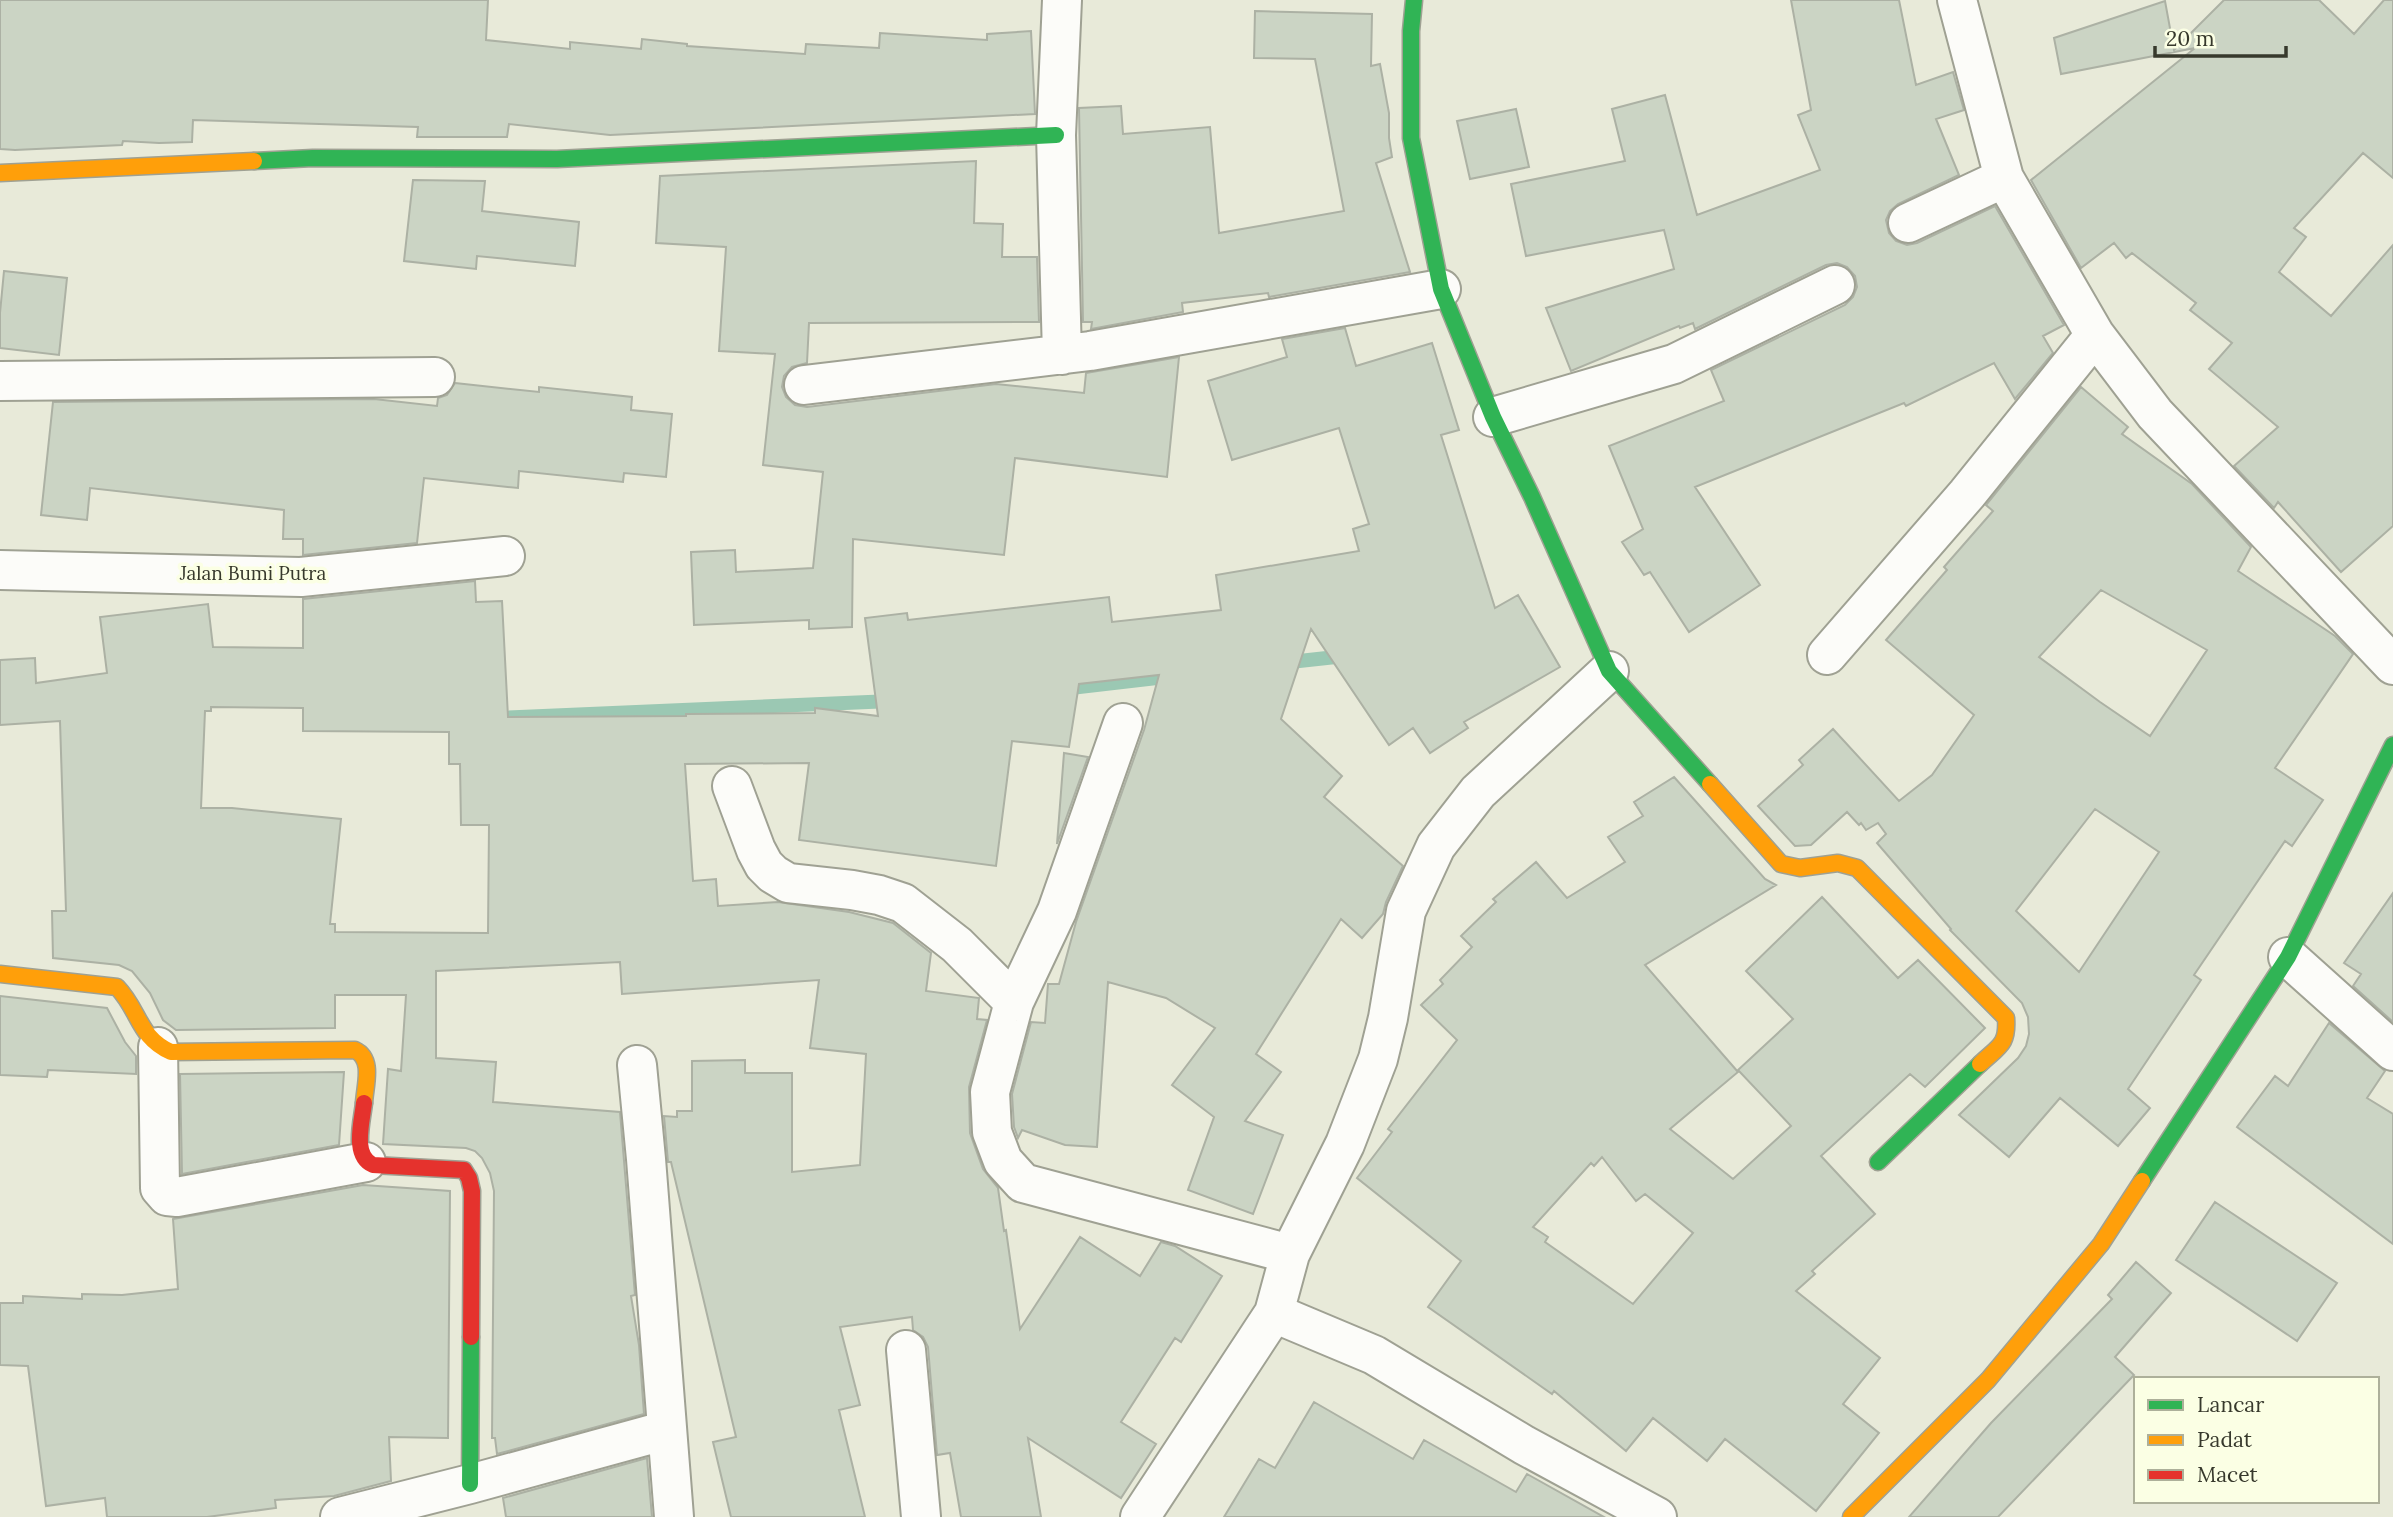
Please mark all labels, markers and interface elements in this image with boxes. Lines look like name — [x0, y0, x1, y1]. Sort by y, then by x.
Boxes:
scale bar — [2155, 14, 2286, 58]
text: 20 m — [2166, 25, 2215, 52]
street label: Jalan Bumi Putra — [179, 561, 326, 585]
legend — [2134, 1377, 2379, 1503]
text: Lancar — [2197, 1391, 2264, 1418]
text: Padat — [2197, 1426, 2253, 1453]
text: Macet — [2197, 1461, 2258, 1488]

